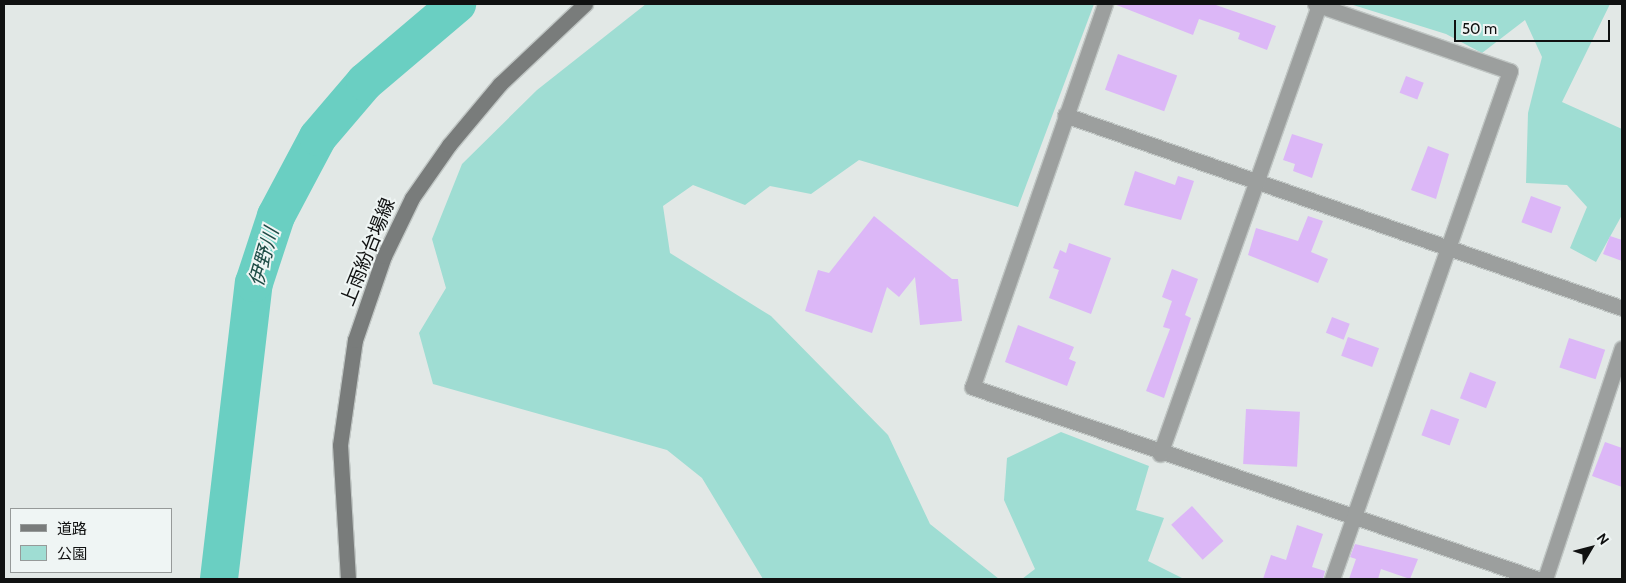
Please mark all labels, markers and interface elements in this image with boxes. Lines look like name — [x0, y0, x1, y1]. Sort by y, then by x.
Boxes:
scale bar — [1456, 10, 1612, 42]
text: 50 m — [1462, 20, 1497, 38]
street label: 上雨紛台場線 — [336, 195, 400, 309]
water label: 伊野川 — [244, 225, 284, 289]
legend — [10, 508, 172, 573]
text: 道路 — [57, 520, 87, 538]
north arrow — [1566, 523, 1616, 573]
text: N — [1593, 530, 1613, 548]
text: 公園 — [57, 545, 87, 563]

